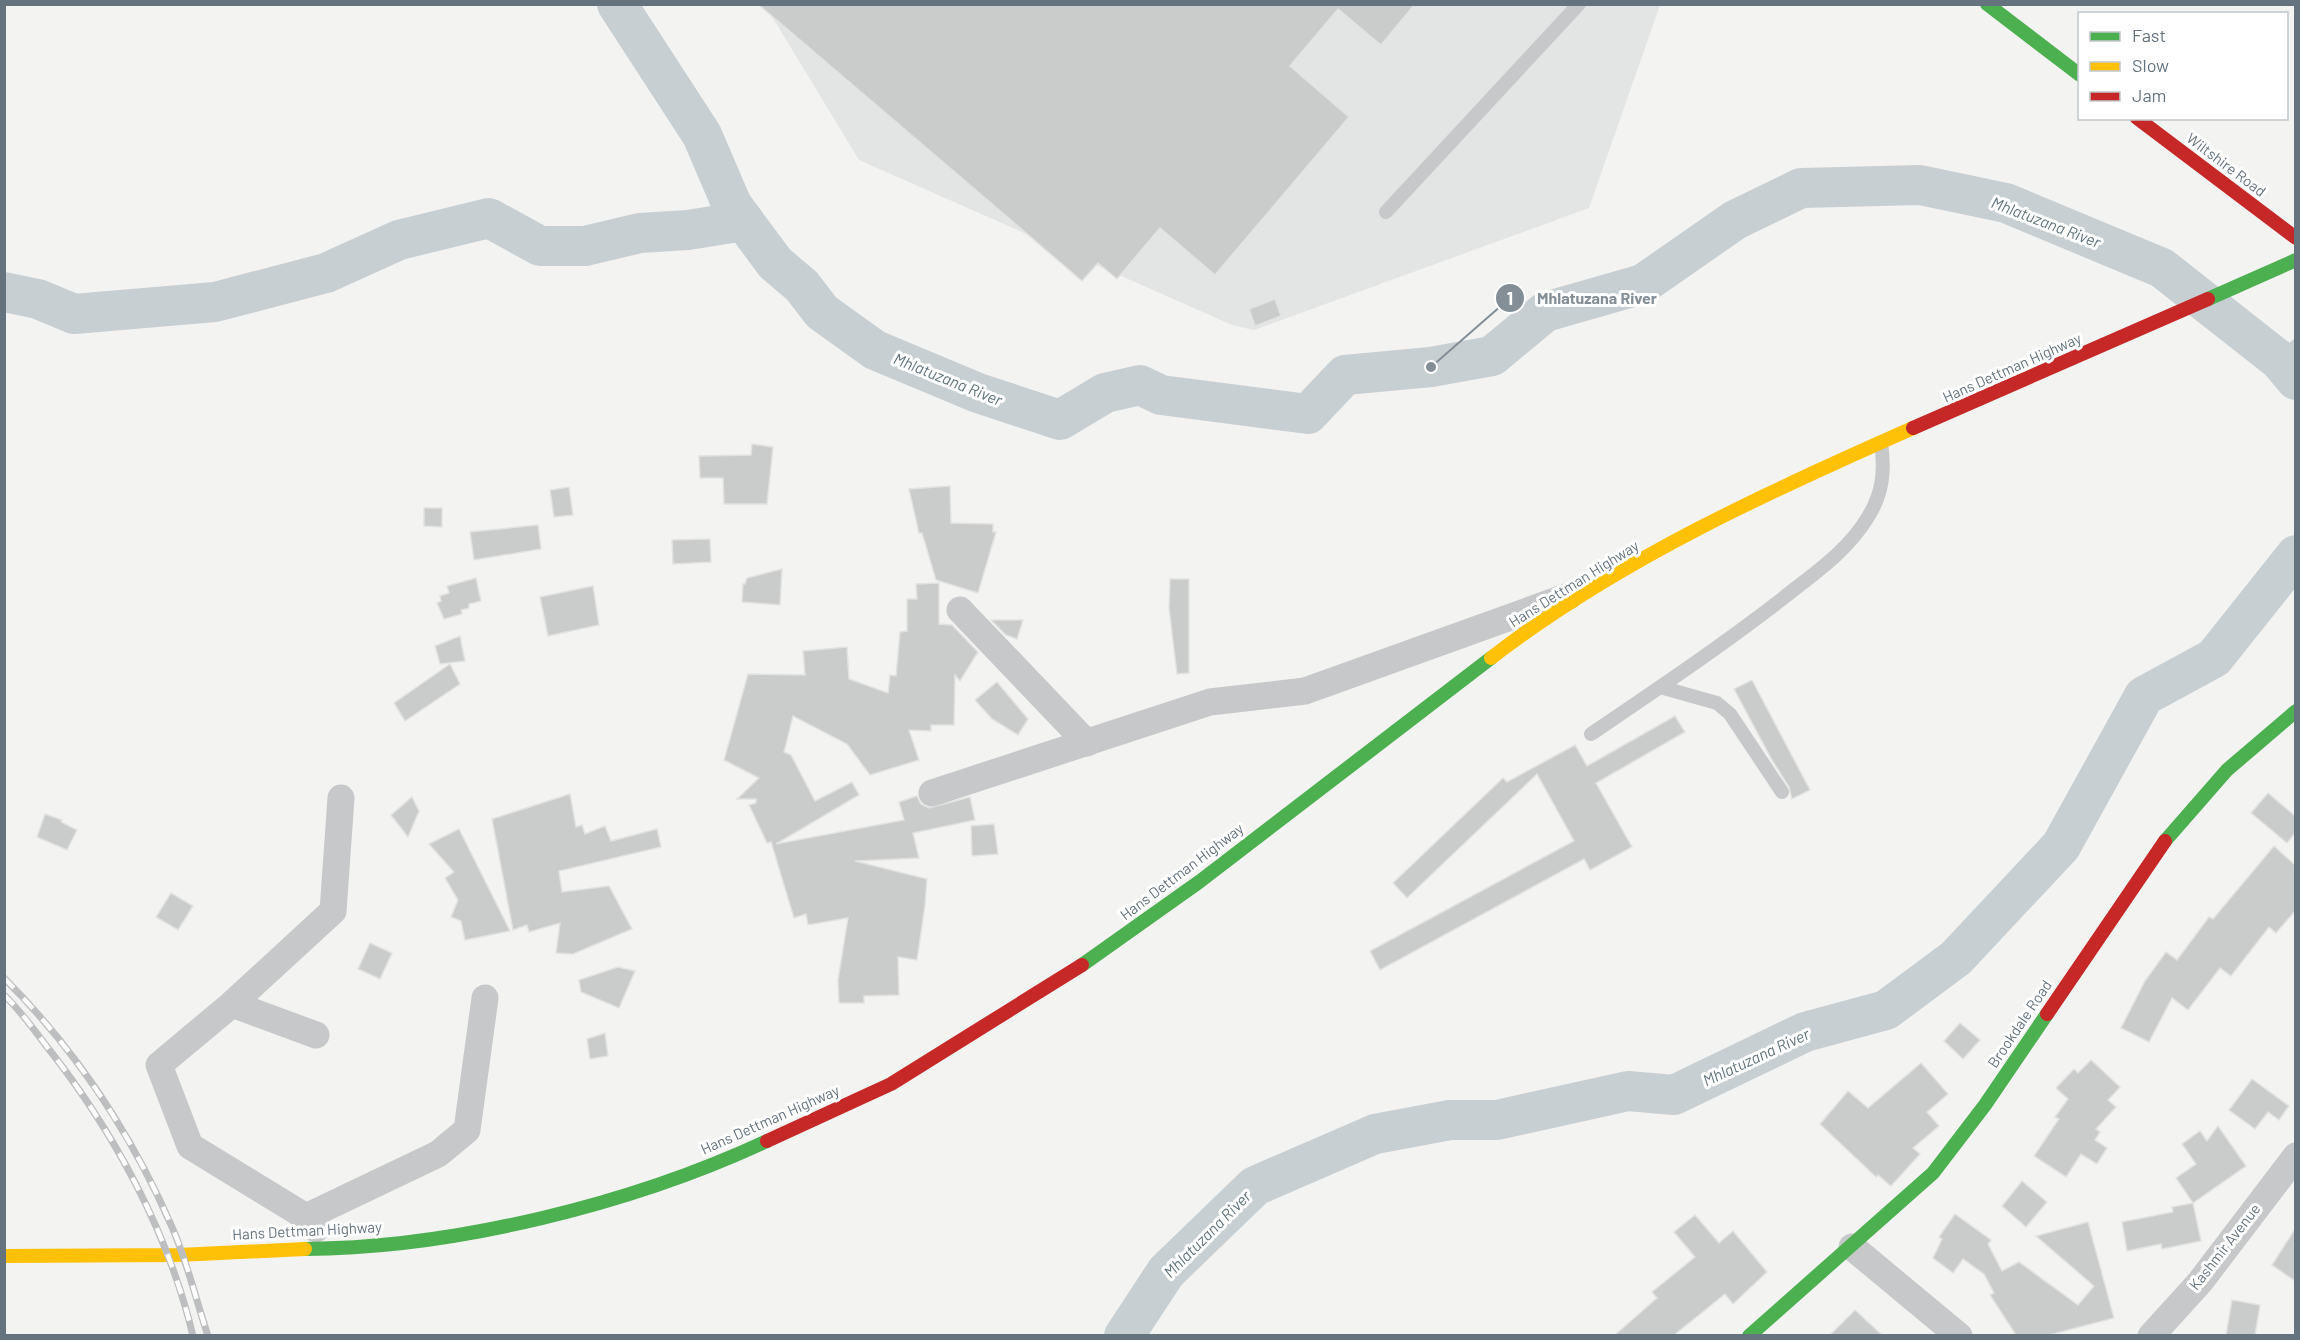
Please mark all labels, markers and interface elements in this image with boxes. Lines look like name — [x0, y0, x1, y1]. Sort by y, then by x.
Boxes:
legend — [2078, 12, 2288, 120]
text: Fast — [2132, 24, 2166, 46]
text: Slow — [2132, 54, 2169, 76]
text: Jam — [2132, 84, 2166, 106]
street label: Wiltshire Road — [2183, 129, 2270, 200]
water label: Mhlatuzana River — [1989, 192, 2105, 252]
callout: Mhlatuzana River — [1495, 281, 1669, 315]
text: 1 — [1507, 287, 1513, 309]
text: Mhlatuzana River — [1537, 288, 1657, 307]
street label: Hans Dettman Highway — [1940, 328, 2084, 406]
water label: Mhlatuzana River — [891, 348, 1006, 409]
street label: Hans Dettman Highway — [1505, 536, 1642, 630]
street label: Hans Dettman Highway — [1116, 819, 1247, 923]
street label: Brookdale Road — [1983, 976, 2055, 1071]
water label: Mhlatuzana River — [1700, 1023, 1813, 1090]
street label: Hans Dettman Highway — [698, 1080, 842, 1158]
water label: Mhlatuzana River — [1159, 1185, 1255, 1281]
street label: Kashmir Avenue — [2185, 1200, 2263, 1293]
street label: Hans Dettman Highway — [232, 1217, 382, 1243]

